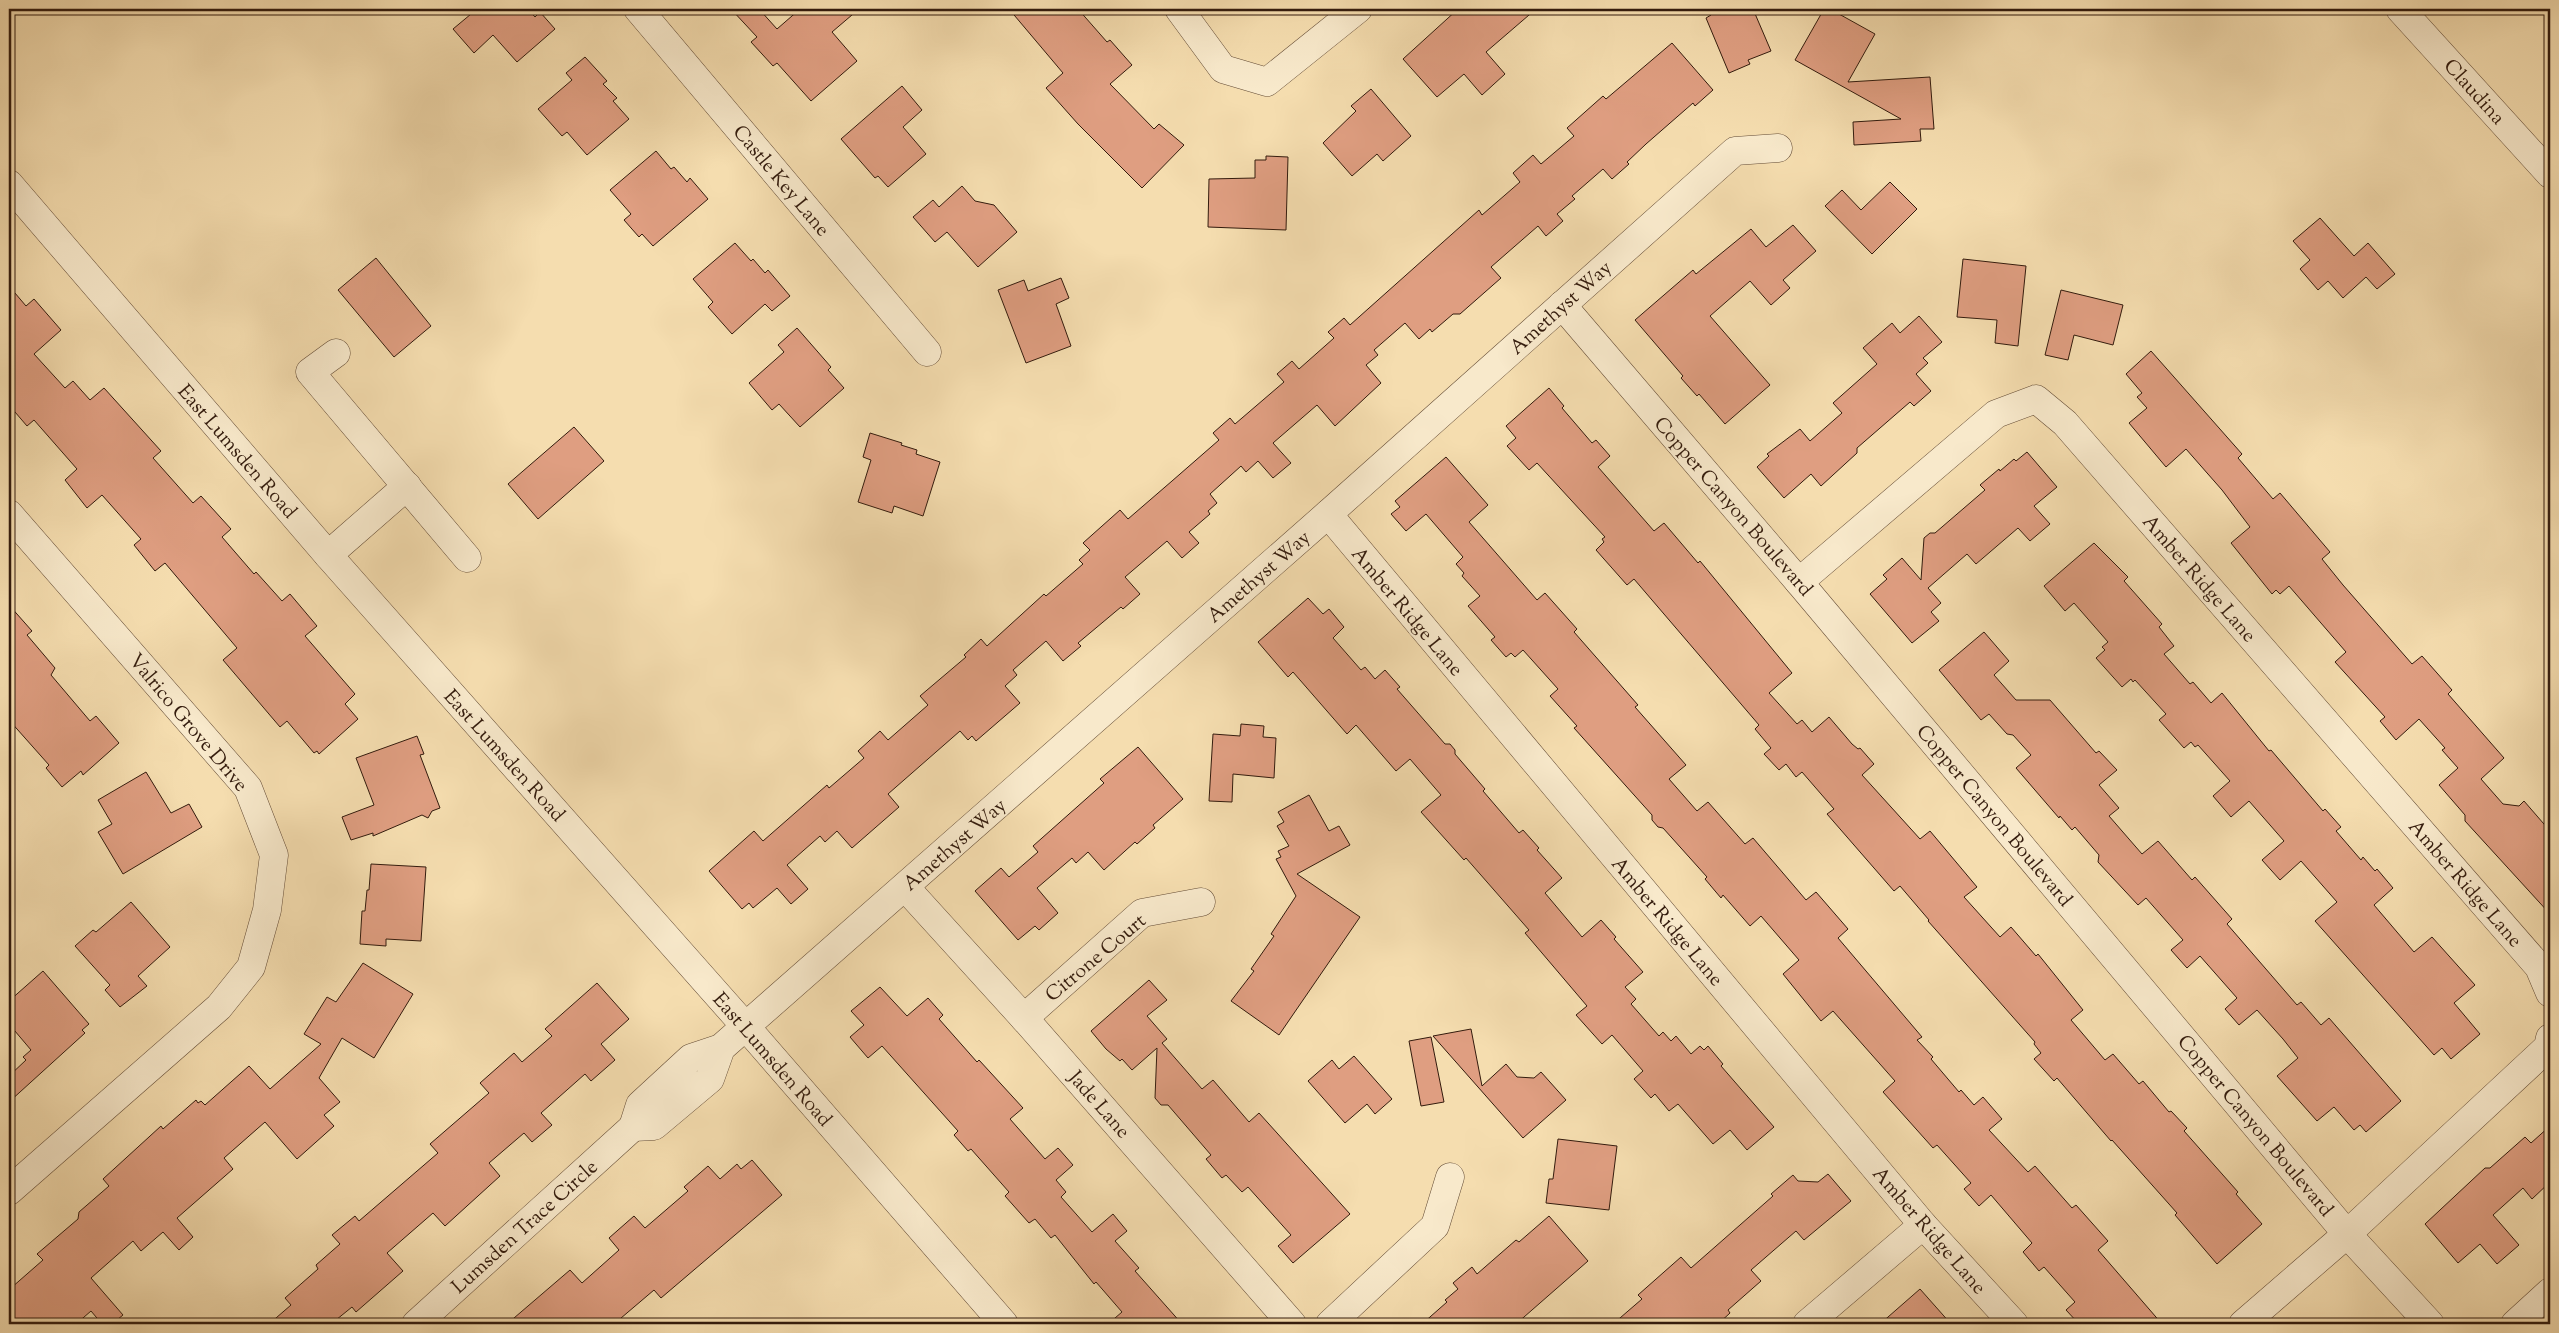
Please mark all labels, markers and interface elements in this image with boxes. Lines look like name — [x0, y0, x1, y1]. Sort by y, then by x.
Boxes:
street label: Claudina — [2436, 53, 2511, 132]
street label: Castle Key Lane — [725, 120, 835, 244]
street label: Amethyst Way — [1504, 255, 1619, 363]
street label: East Lumsden Road — [170, 379, 303, 526]
street label: Copper Canyon Boulevard — [1646, 411, 1818, 604]
street label: Amber Ridge Lane — [2134, 509, 2262, 650]
street label: Amethyst Way — [1201, 525, 1318, 631]
street label: Amber Ridge Lane — [1343, 542, 1469, 684]
street label: Valrico Grove Drive — [120, 648, 254, 799]
street label: East Lumsden Road — [436, 684, 571, 829]
street label: Copper Canyon Boulevard — [1908, 719, 2078, 914]
street label: Amethyst Way — [897, 793, 1014, 899]
street label: Amber Ridge Lane — [2400, 814, 2528, 955]
street label: Amber Ridge Lane — [1603, 852, 1729, 994]
street label: Citrone Court — [1040, 908, 1154, 1010]
street label: East Lumsden Road — [705, 987, 838, 1134]
street label: Copper Canyon Boulevard — [2169, 1029, 2339, 1224]
street label: Jade Lane — [1060, 1065, 1136, 1146]
street label: Lumsden Trace Circle — [446, 1154, 605, 1302]
street label: Amber Ridge Lane — [1864, 1161, 1992, 1302]

